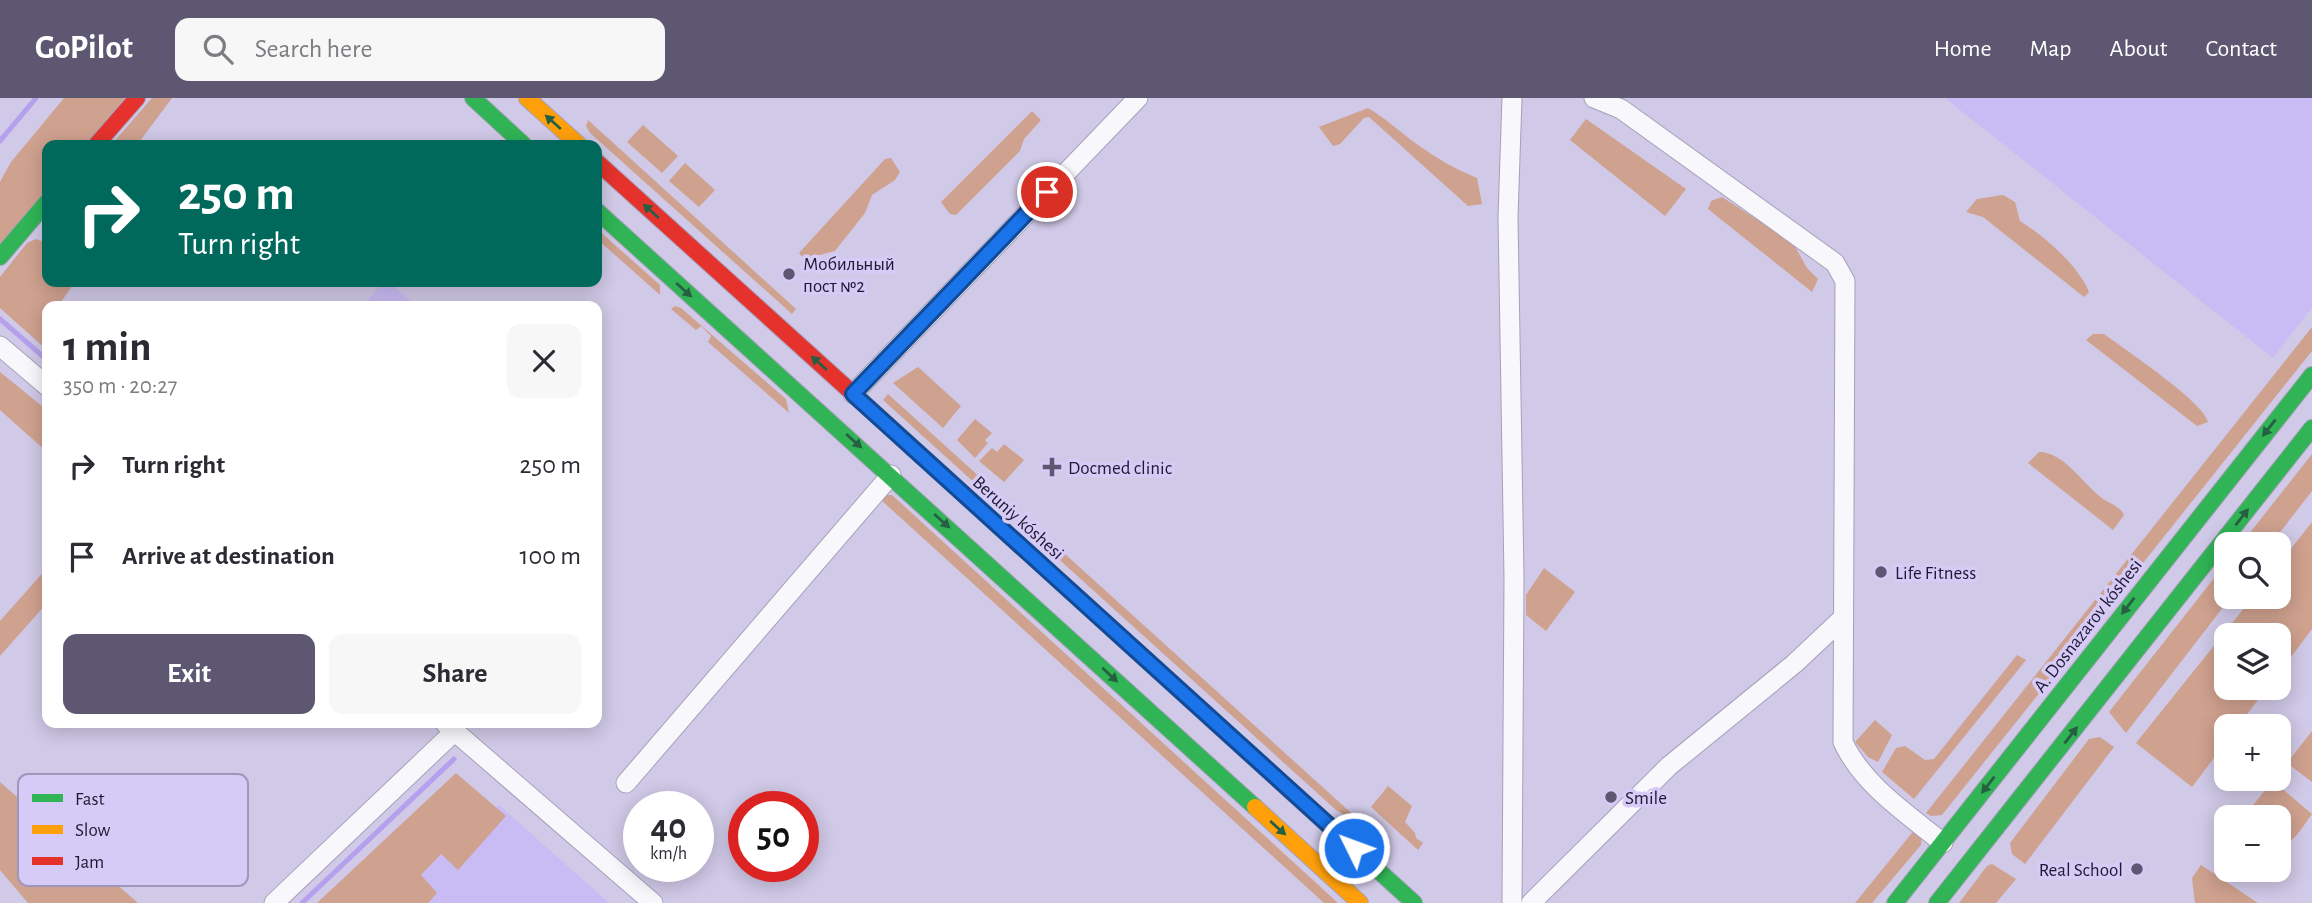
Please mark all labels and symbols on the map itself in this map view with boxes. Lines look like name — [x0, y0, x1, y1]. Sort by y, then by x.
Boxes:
one-way arrow — [545, 114, 562, 130]
pin — [1017, 162, 1077, 222]
one-way arrow — [643, 203, 660, 219]
place label: Мобильный пост №2 — [803, 255, 895, 296]
marker: Мобильный пост №2 — [781, 266, 797, 282]
one-way arrow — [675, 281, 692, 297]
one-way arrow — [811, 356, 828, 372]
one-way arrow — [2262, 419, 2277, 436]
one-way arrow — [845, 433, 863, 449]
marker: Docmed clinic — [1042, 457, 1062, 477]
place label: Docmed clinic — [1068, 459, 1172, 478]
street label: Beruniy kóshesi — [969, 473, 1067, 564]
one-way arrow — [2234, 509, 2249, 527]
one-way arrow — [933, 513, 951, 529]
street label: A. Dosnazarov kóshesi — [2030, 556, 2146, 696]
marker: Life Fitness — [1873, 564, 1889, 580]
place label: Life Fitness — [1895, 564, 1976, 583]
one-way arrow — [2121, 597, 2136, 615]
one-way arrow — [1101, 667, 1119, 683]
one-way arrow — [2063, 726, 2078, 743]
legend — [18, 774, 248, 886]
one-way arrow — [1980, 776, 1995, 794]
marker: Smile — [1603, 789, 1619, 805]
place label: Smile — [1625, 789, 1667, 808]
text: Fast — [75, 790, 105, 809]
speed limit sign: 50 — [728, 791, 819, 882]
position arrow — [1317, 811, 1391, 885]
one-way arrow — [1269, 820, 1287, 836]
text: Slow — [75, 821, 111, 840]
text: Jam — [75, 853, 104, 872]
place label: Real School — [2039, 861, 2123, 880]
marker: Real School — [2129, 861, 2145, 877]

